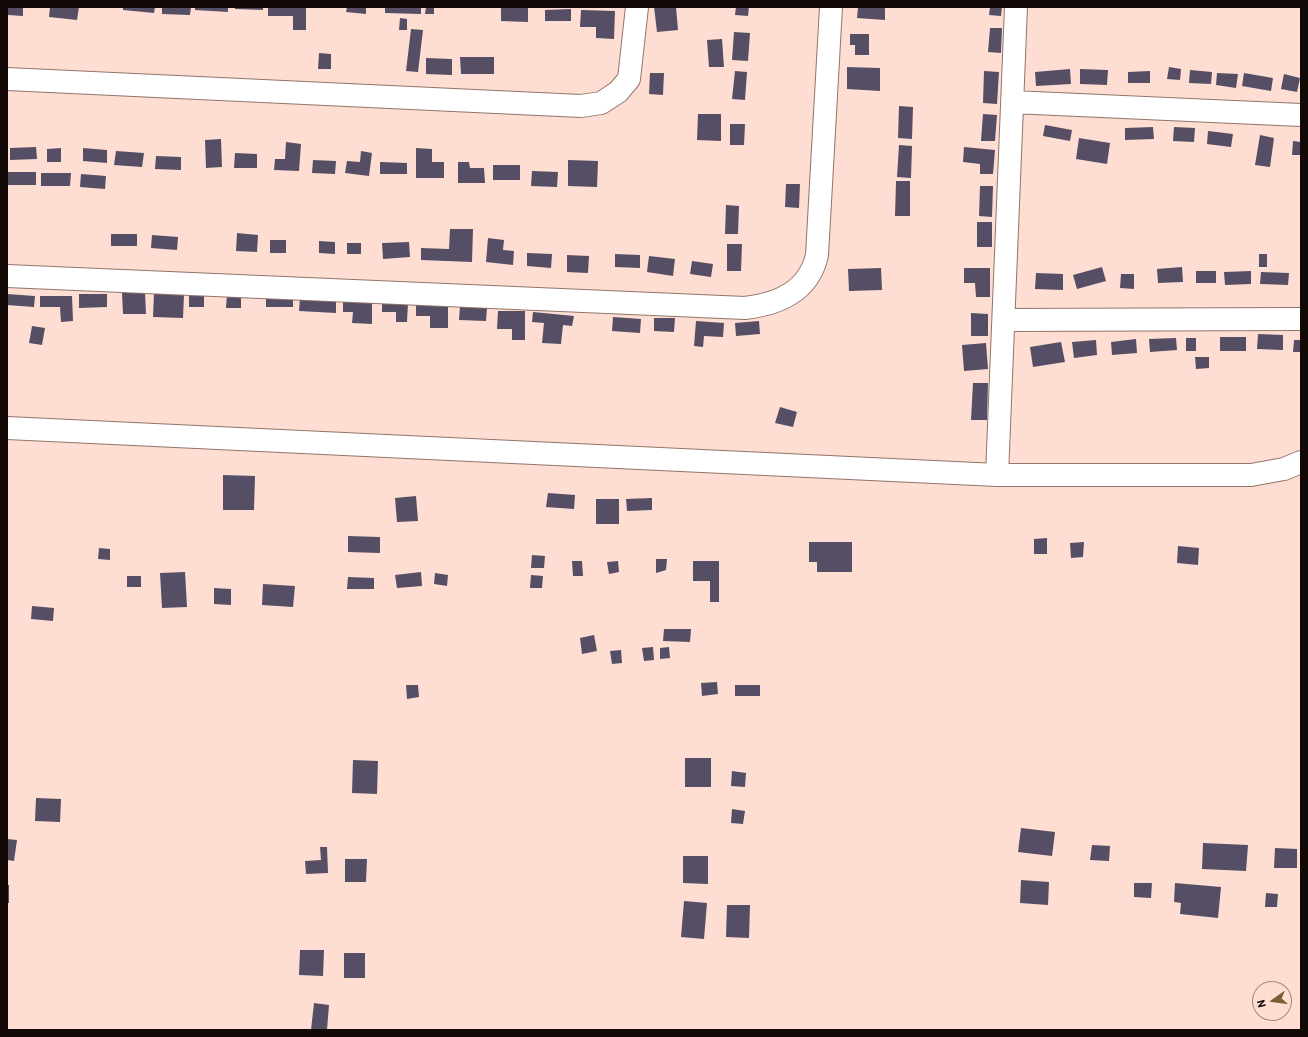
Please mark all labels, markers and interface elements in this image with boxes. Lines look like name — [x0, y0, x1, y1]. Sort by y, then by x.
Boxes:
north arrow — [1252, 981, 1292, 1021]
text: N — [1254, 999, 1268, 1009]

